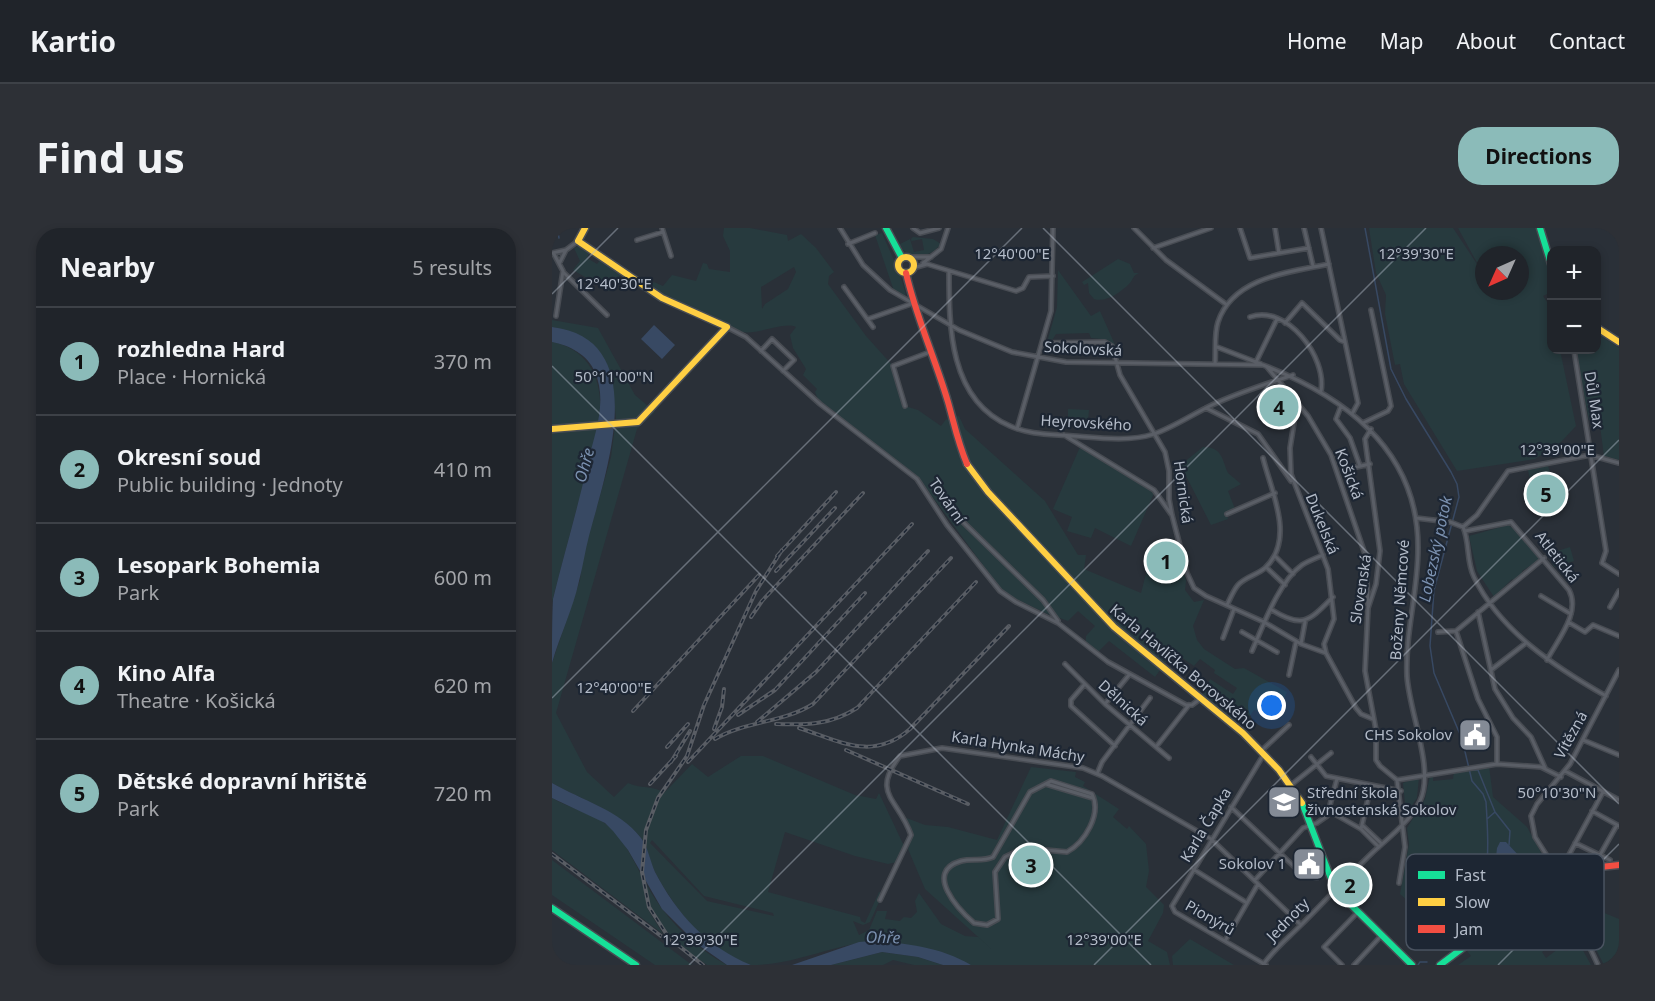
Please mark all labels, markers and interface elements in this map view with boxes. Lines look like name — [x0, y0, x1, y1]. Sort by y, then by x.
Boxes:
text: Kartio — [30, 22, 116, 60]
text: Home — [1287, 27, 1347, 55]
text: Map — [1380, 27, 1423, 55]
text: About — [1456, 27, 1516, 55]
text: Contact — [1549, 27, 1625, 55]
button: Directions — [1458, 127, 1619, 185]
text: Find us — [36, 128, 185, 185]
text: 12°40'00"E — [974, 243, 1050, 263]
text: 12°39'30"E — [1378, 243, 1454, 263]
north arrow — [1475, 246, 1529, 300]
map controls — [1547, 246, 1601, 354]
button: + — [1547, 246, 1601, 300]
text: Nearby — [60, 249, 155, 285]
text: 5 results — [412, 254, 492, 281]
text: 12°40'30"E — [576, 273, 652, 293]
button: − — [1547, 300, 1601, 354]
text: rozhledna Hard — [117, 333, 285, 363]
street label: Sokolovská — [1043, 336, 1123, 360]
text: 1 — [74, 348, 85, 375]
text: 370 m — [434, 348, 492, 375]
text: Place · Hornická — [117, 363, 266, 390]
text: 50°11'00"N — [575, 366, 653, 386]
street label: Důl Max — [1581, 370, 1609, 430]
pin: 4 — [1260, 384, 1298, 429]
street label: Heyrovského — [1040, 410, 1132, 434]
text: 12°39'00"E — [1519, 439, 1595, 459]
text: Okresní soud — [117, 441, 261, 471]
water label: Ohře — [569, 445, 599, 485]
street label: Košická — [1331, 445, 1369, 502]
text: 2 — [74, 456, 85, 483]
text: 410 m — [434, 456, 492, 483]
street label: Hornická — [1170, 459, 1198, 525]
text: Public building · Jednoty — [117, 471, 343, 498]
pin: 5 — [1526, 472, 1566, 516]
street label: Tovární — [925, 474, 971, 528]
street label: Dukelská — [1302, 490, 1344, 557]
water label: Lobezský potok — [1413, 493, 1457, 604]
street label: Atletická — [1531, 526, 1584, 586]
pin: 1 — [1146, 538, 1186, 584]
street label: Boženy Němcové — [1385, 539, 1413, 661]
text: Lesopark Bohemia — [117, 549, 321, 579]
street label: Slovenská — [1345, 553, 1375, 625]
text: 3 — [74, 564, 85, 591]
text: 600 m — [434, 564, 492, 591]
text: Park — [117, 579, 159, 606]
street label: Karla Havlíčka Borovského — [1106, 599, 1261, 734]
text: Kino Alfa — [117, 657, 215, 687]
text: 4 — [74, 672, 85, 699]
text: 620 m — [434, 672, 492, 699]
street label: Dělnická — [1095, 675, 1153, 730]
text: 12°40'00"E — [576, 677, 652, 697]
text: Theatre · Košická — [117, 687, 276, 714]
your location — [1257, 691, 1286, 720]
street label: Vítězná — [1549, 707, 1591, 762]
public building icon: CHS Sokolov — [1457, 717, 1493, 753]
place label: CHS Sokolov — [1365, 724, 1452, 744]
street label: Karla Hynka Máchy — [950, 726, 1087, 766]
text: Dětské dopravní hřiště — [117, 765, 367, 795]
text: 5 — [74, 780, 85, 807]
text: 720 m — [434, 780, 492, 807]
place label: Střední škola živnostenská Sokolov — [1307, 782, 1457, 819]
text: 50°10'30"N — [1518, 782, 1596, 802]
street label: Karla Čapka — [1175, 783, 1235, 865]
school or university icon: Střední škola živnostenská Sokolov — [1266, 784, 1302, 820]
text: Park — [117, 795, 159, 822]
pin: 3 — [1012, 842, 1050, 888]
public building icon: Sokolov 1 — [1291, 846, 1327, 882]
place label: Sokolov 1 — [1219, 853, 1286, 873]
legend — [1406, 854, 1604, 950]
pin: 2 — [1330, 862, 1370, 908]
text: Fast — [1455, 864, 1486, 886]
text: Slow — [1455, 891, 1490, 913]
street label: Jednoty — [1260, 893, 1313, 947]
street label: Pionýrů — [1182, 895, 1239, 939]
text: Jam — [1453, 918, 1483, 940]
water label: Ohře — [865, 925, 901, 949]
text: 12°39'30"E — [662, 929, 738, 949]
text: 12°39'00"E — [1066, 929, 1142, 949]

